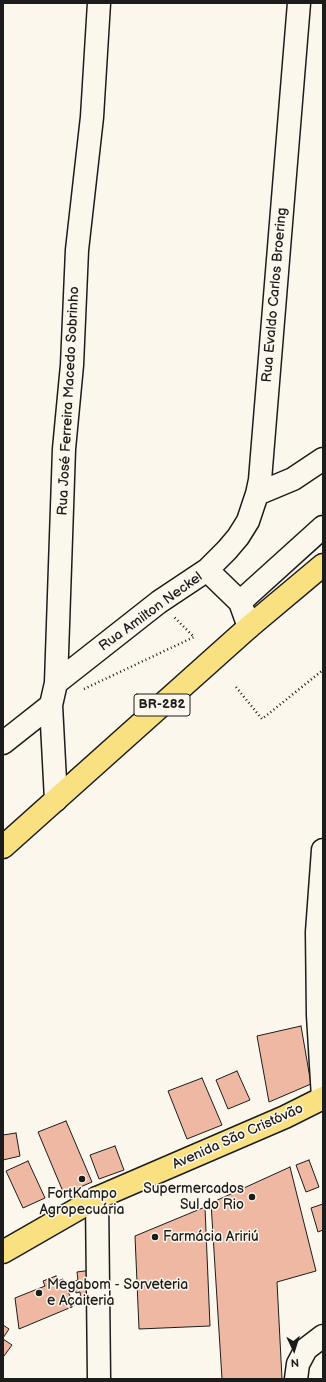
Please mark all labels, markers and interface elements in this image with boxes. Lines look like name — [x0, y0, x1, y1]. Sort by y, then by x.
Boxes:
street label: Rua Evaldo Carlos Broering — [259, 207, 291, 383]
street label: Rua José Ferreira Macedo Sobrinho — [55, 286, 83, 516]
street label: Rua Amilton Neckel — [96, 569, 206, 655]
road number: BR-282 — [134, 694, 190, 716]
street label: Avenida São Cristóvão — [170, 1101, 306, 1173]
marker: FortKampo Agropecuária — [77, 1174, 87, 1184]
place label: Supermercados Sul do Rio — [143, 1181, 244, 1214]
place label: FortKampo Agropecuária — [40, 1186, 124, 1218]
marker: Supermercados Sul do Rio — [247, 1192, 257, 1202]
place label: Farmácia Aririú — [163, 1229, 259, 1245]
marker: Farmácia Aririú — [150, 1232, 160, 1242]
place label: Megabom - Sorveteria e Açaiteria — [47, 1277, 188, 1310]
marker: Megabom - Sorveteria e Açaiteria — [34, 1288, 44, 1298]
north arrow — [274, 1330, 314, 1370]
text: N — [290, 1356, 299, 1369]

